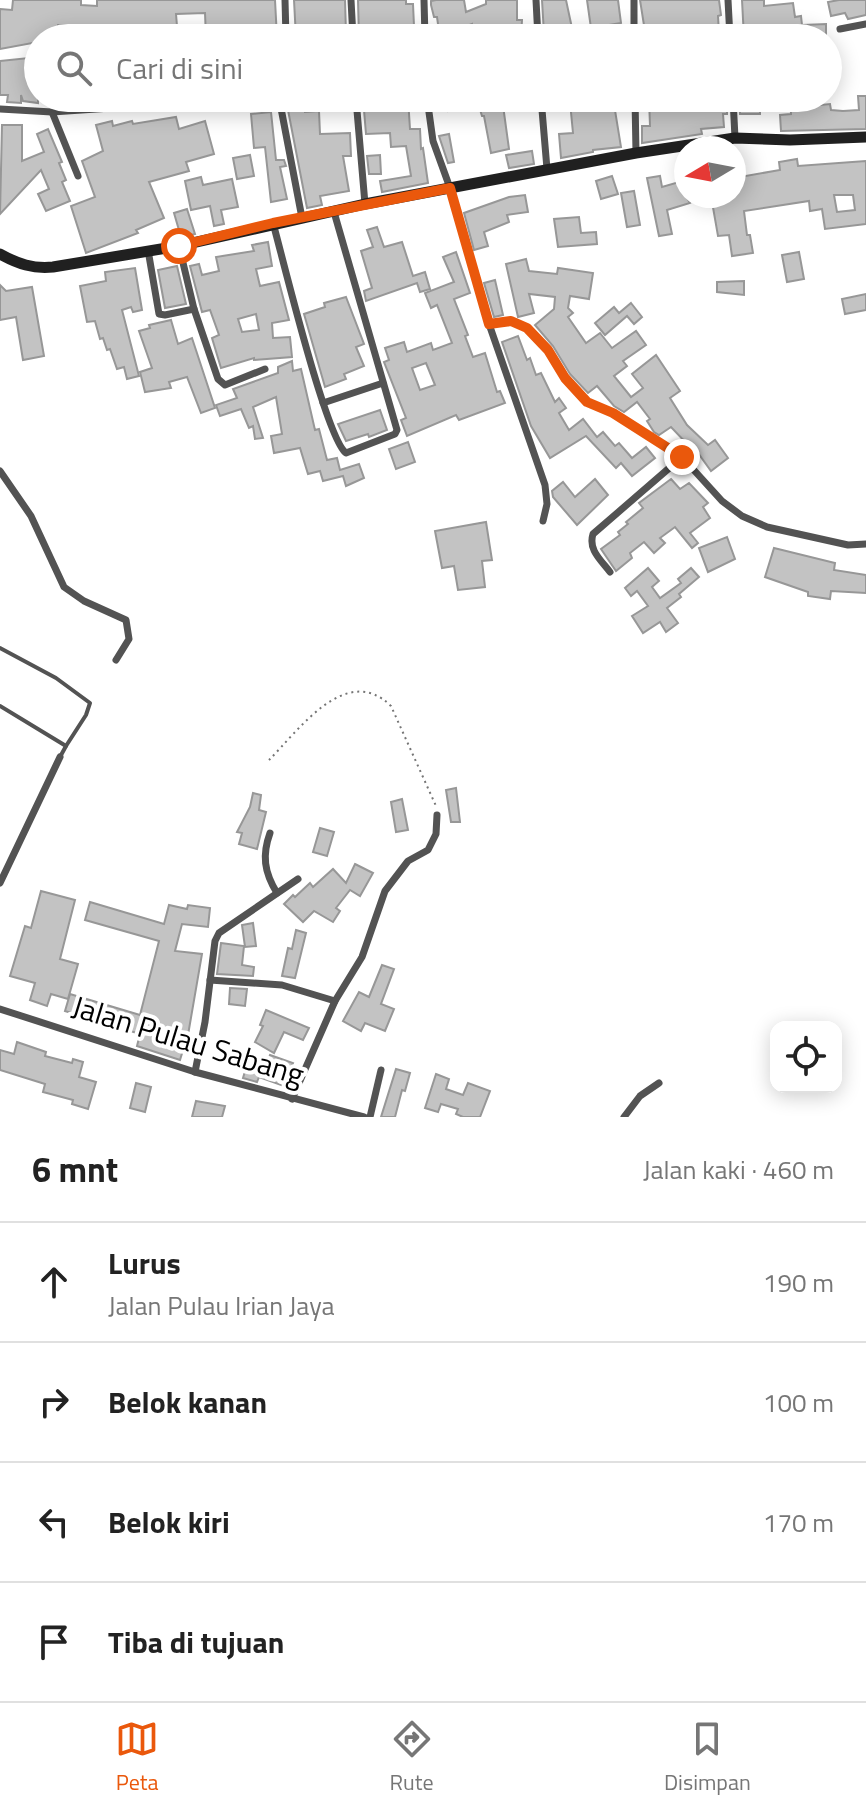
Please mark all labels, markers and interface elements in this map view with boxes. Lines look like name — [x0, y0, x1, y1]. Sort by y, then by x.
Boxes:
search box — [24, 24, 842, 112]
text: Cari di sini — [116, 45, 243, 91]
icon: search — [52, 46, 96, 90]
north arrow — [674, 136, 746, 208]
route start — [161, 228, 197, 264]
route end — [664, 439, 700, 475]
street label: Jalan Pulau Sabang — [67, 983, 310, 1097]
map controls — [770, 1021, 842, 1093]
button: locate — [770, 1021, 842, 1093]
text: 6 mnt — [32, 1143, 118, 1195]
text: Jalan kaki · 460 m — [643, 1150, 834, 1189]
text: Lurus — [108, 1240, 181, 1286]
icon: ahead — [32, 1260, 76, 1304]
text: 190 m — [763, 1263, 834, 1302]
text: Jalan Pulau Irian Jaya — [108, 1286, 335, 1325]
text: Belok kanan — [108, 1379, 267, 1425]
icon: right — [32, 1380, 76, 1424]
text: 100 m — [763, 1383, 834, 1422]
text: Belok kiri — [108, 1499, 230, 1545]
icon: left — [32, 1500, 76, 1544]
text: 170 m — [763, 1503, 834, 1542]
text: Tiba di tujuan — [108, 1619, 284, 1665]
icon: arrive — [32, 1620, 76, 1664]
tab: Peta — [115, 1717, 159, 1799]
tab: Rute — [390, 1717, 434, 1799]
tab: Disimpan — [664, 1717, 751, 1799]

